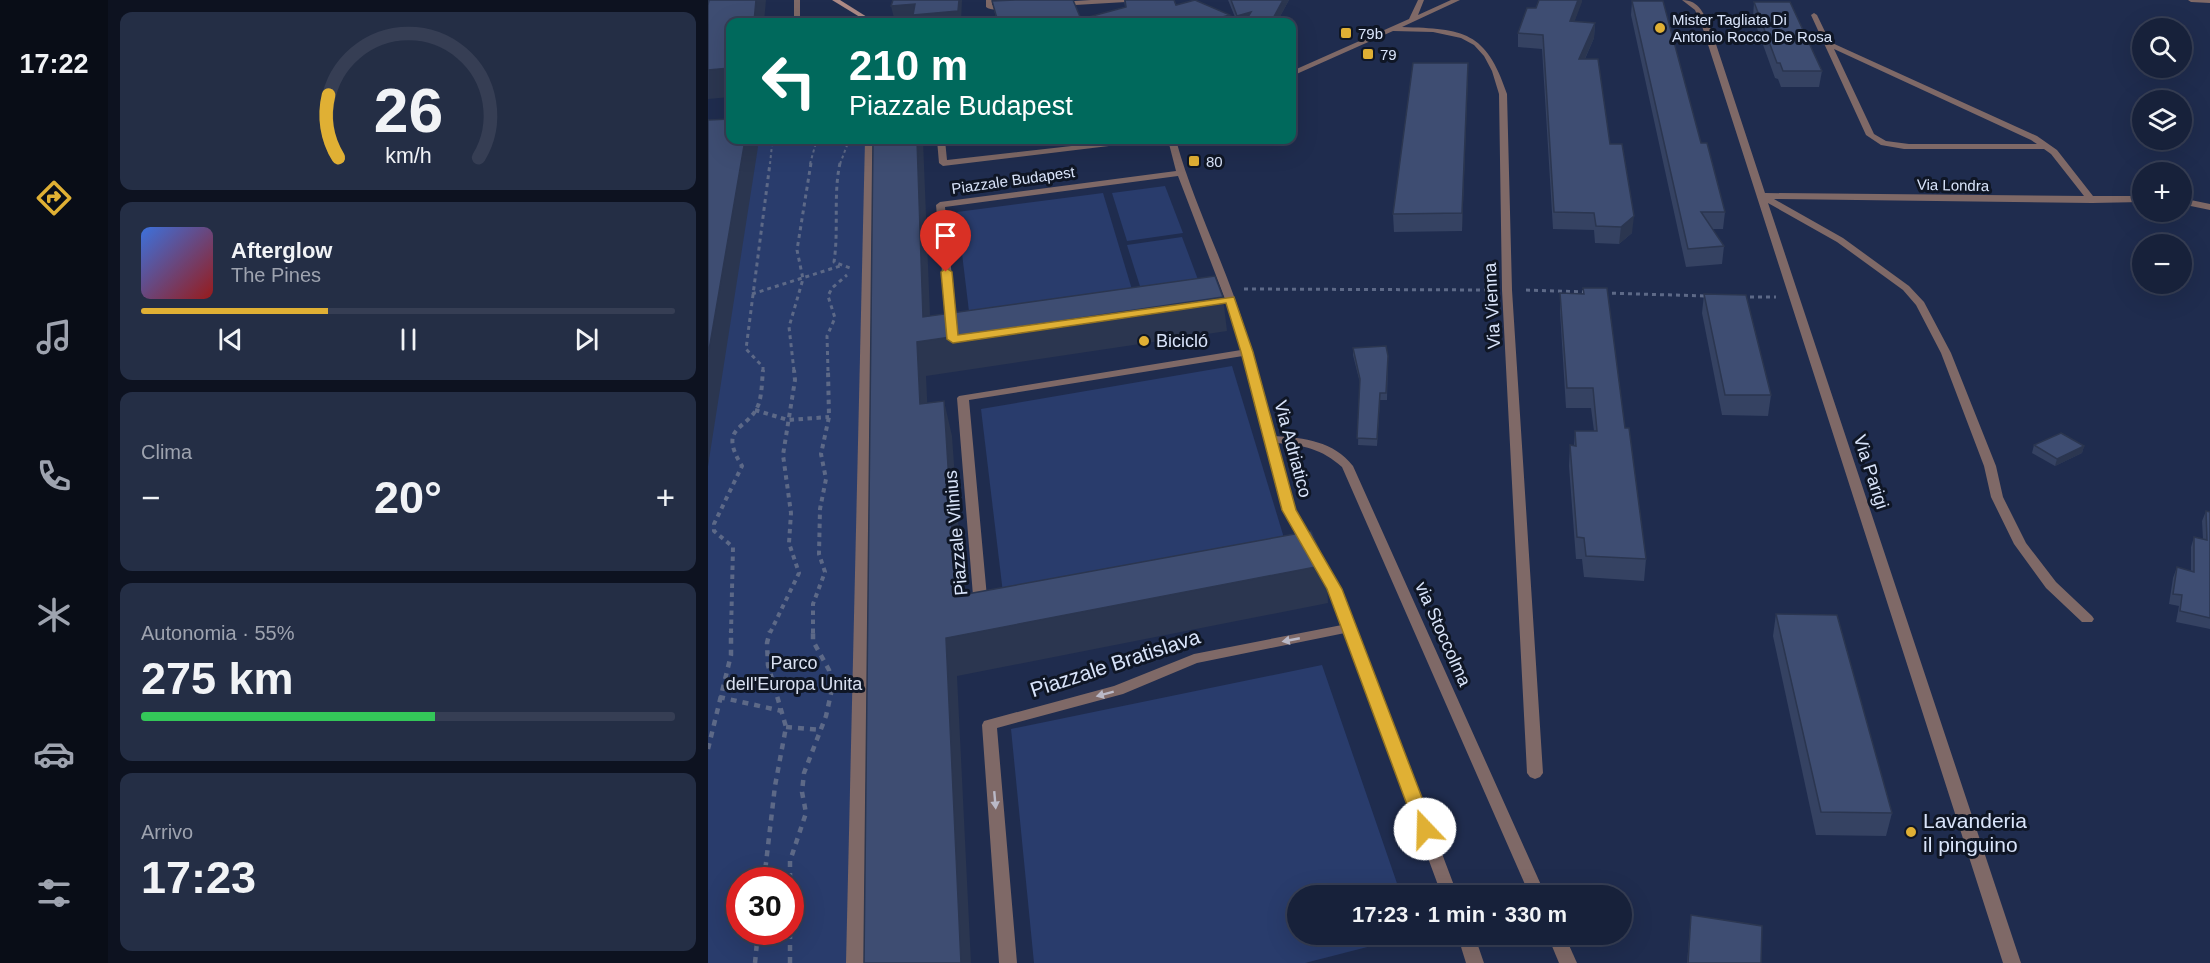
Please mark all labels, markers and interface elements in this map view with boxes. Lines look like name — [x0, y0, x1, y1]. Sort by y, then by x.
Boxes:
place label: Mister Tagliata Di Antonio Rocco De Rosa — [1672, 11, 1833, 45]
map controls — [2132, 18, 2192, 294]
button: search — [2132, 18, 2192, 78]
marker: Mister Tagliata Di Antonio Rocco De Rosa — [1653, 21, 1667, 35]
place label: 79b — [1358, 25, 1383, 42]
marker: 79b — [1339, 26, 1353, 40]
icon: left — [750, 42, 828, 120]
text: 210 m — [849, 42, 968, 89]
place label: 79 — [1380, 46, 1397, 63]
marker: 79 — [1361, 47, 1375, 61]
text: 17:22 — [19, 49, 89, 79]
text: 26 — [373, 76, 443, 145]
button: layers — [2132, 90, 2192, 150]
text: Piazzale Budapest — [849, 91, 1073, 121]
text: km/h — [385, 144, 431, 168]
place label: 80 — [1206, 153, 1223, 170]
marker: 80 — [1187, 154, 1201, 168]
button: + — [2132, 162, 2192, 222]
street label: Piazzale Budapest — [950, 163, 1077, 197]
street label: Via Londra — [1917, 176, 1990, 194]
icon: directions — [33, 177, 75, 219]
pin — [920, 210, 971, 272]
icon: arrive — [929, 219, 962, 252]
button: − — [2132, 234, 2192, 294]
text: Afterglow — [231, 238, 332, 263]
street label: Via Vienna — [1480, 261, 1504, 350]
text: The Pines — [231, 264, 321, 286]
icon: music — [33, 316, 75, 358]
icon: previous — [214, 323, 247, 356]
icon: pause — [392, 323, 425, 356]
icon: next — [570, 323, 603, 356]
place label: Bicicló — [1156, 331, 1208, 351]
marker: Bicicló — [1137, 334, 1151, 348]
street label: Via Adriatico — [1270, 398, 1316, 500]
street label: Via Parigi — [1850, 432, 1892, 512]
text: Clima — [141, 441, 192, 463]
icon: phone — [33, 455, 75, 497]
street label: Piazzale Vilnius — [941, 469, 971, 597]
text: 20° — [374, 472, 442, 523]
text: − — [141, 479, 160, 516]
text: + — [656, 479, 675, 516]
street label: via Stoccolma — [1411, 579, 1475, 690]
icon: climate — [33, 594, 75, 636]
text: Autonomia · 55% — [141, 622, 294, 644]
street label: Piazzale Bratislava — [1027, 625, 1203, 701]
one-way arrow — [1281, 636, 1300, 645]
text: 275 km — [141, 653, 294, 704]
park label: Parco dell'Europa Unita — [726, 653, 863, 694]
one-way arrow — [1095, 690, 1113, 699]
icon: car — [33, 733, 75, 775]
one-way arrow — [990, 791, 1000, 810]
position arrow — [1393, 797, 1457, 861]
place label: Lavanderia il pinguino — [1923, 809, 2027, 856]
text: Arrivo — [141, 821, 193, 843]
marker: Lavanderia il pinguino — [1904, 825, 1918, 839]
text: 17:23 — [141, 852, 256, 903]
speed limit sign: 30 — [726, 867, 804, 945]
icon: filters — [33, 872, 75, 914]
text: 17:23 · 1 min · 330 m — [1352, 902, 1567, 927]

